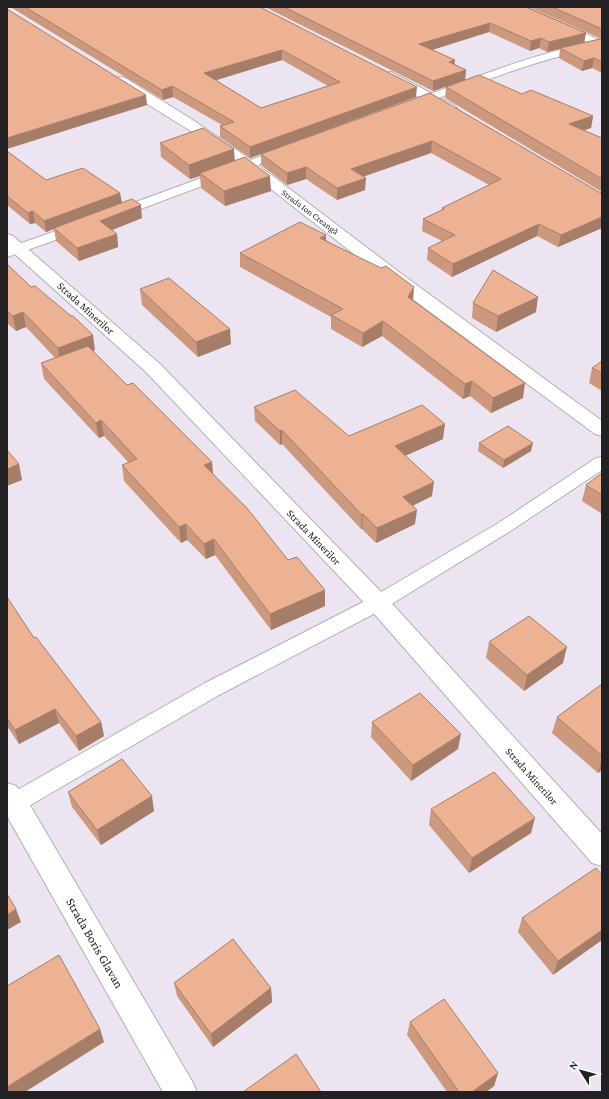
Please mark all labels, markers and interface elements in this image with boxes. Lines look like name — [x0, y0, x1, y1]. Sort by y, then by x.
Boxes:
street label: Strada Ion Creangă — [280, 187, 340, 237]
street label: Strada Minerilor — [55, 279, 117, 337]
street label: Strada Minerilor — [285, 507, 343, 567]
street label: Strada Minerilor — [503, 745, 561, 807]
street label: Strada Boris Glavan — [63, 895, 127, 991]
north arrow — [561, 1051, 601, 1091]
text: N — [566, 1058, 580, 1072]

